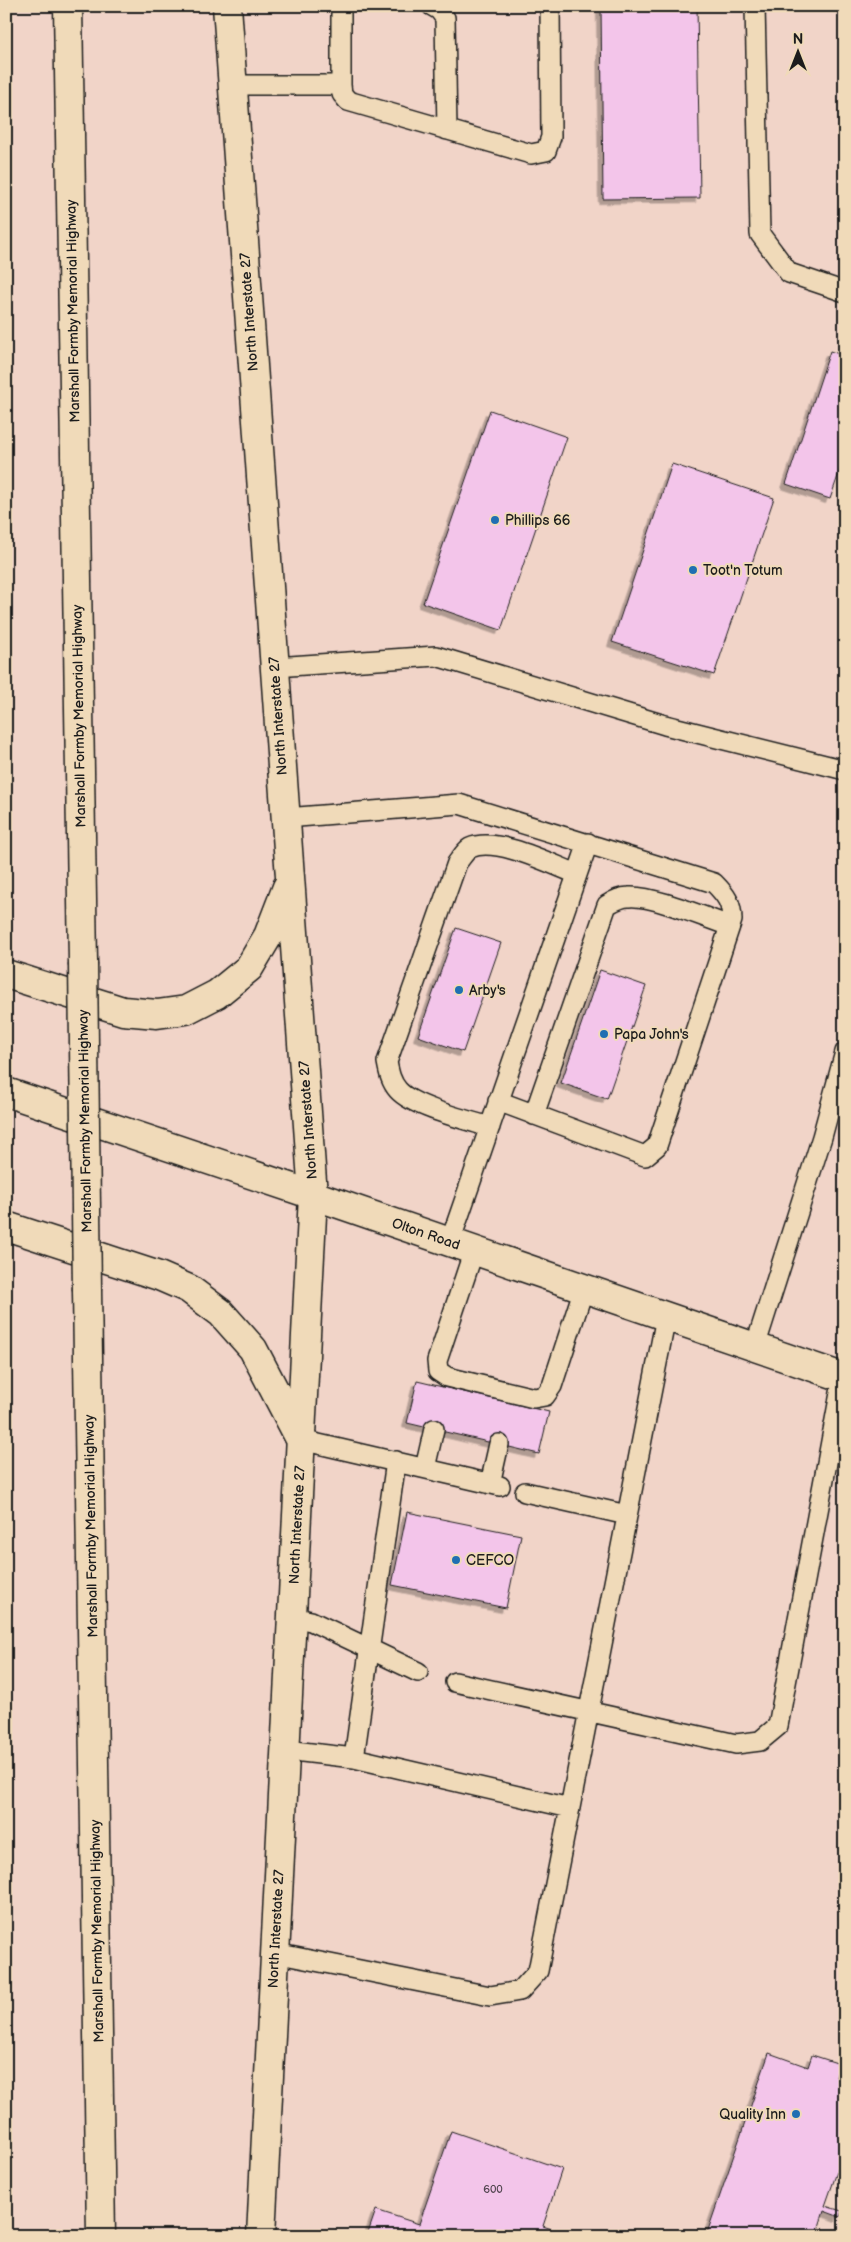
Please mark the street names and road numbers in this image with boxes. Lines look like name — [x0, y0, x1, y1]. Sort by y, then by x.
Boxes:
street label: Marshall Formby Memorial Highway — [63, 199, 83, 423]
street label: North Interstate 27 — [236, 252, 262, 372]
street label: Marshall Formby Memorial Highway — [69, 604, 89, 828]
street label: North Interstate 27 — [265, 656, 291, 776]
street label: Marshall Formby Memorial Highway — [75, 1009, 95, 1233]
street label: North Interstate 27 — [295, 1060, 321, 1180]
street label: Olton Road — [390, 1214, 462, 1254]
street label: Marshall Formby Memorial Highway — [81, 1414, 101, 1638]
street label: North Interstate 27 — [285, 1465, 309, 1585]
street label: Marshall Formby Memorial Highway — [87, 1819, 107, 2043]
street label: North Interstate 27 — [264, 1869, 288, 1989]

